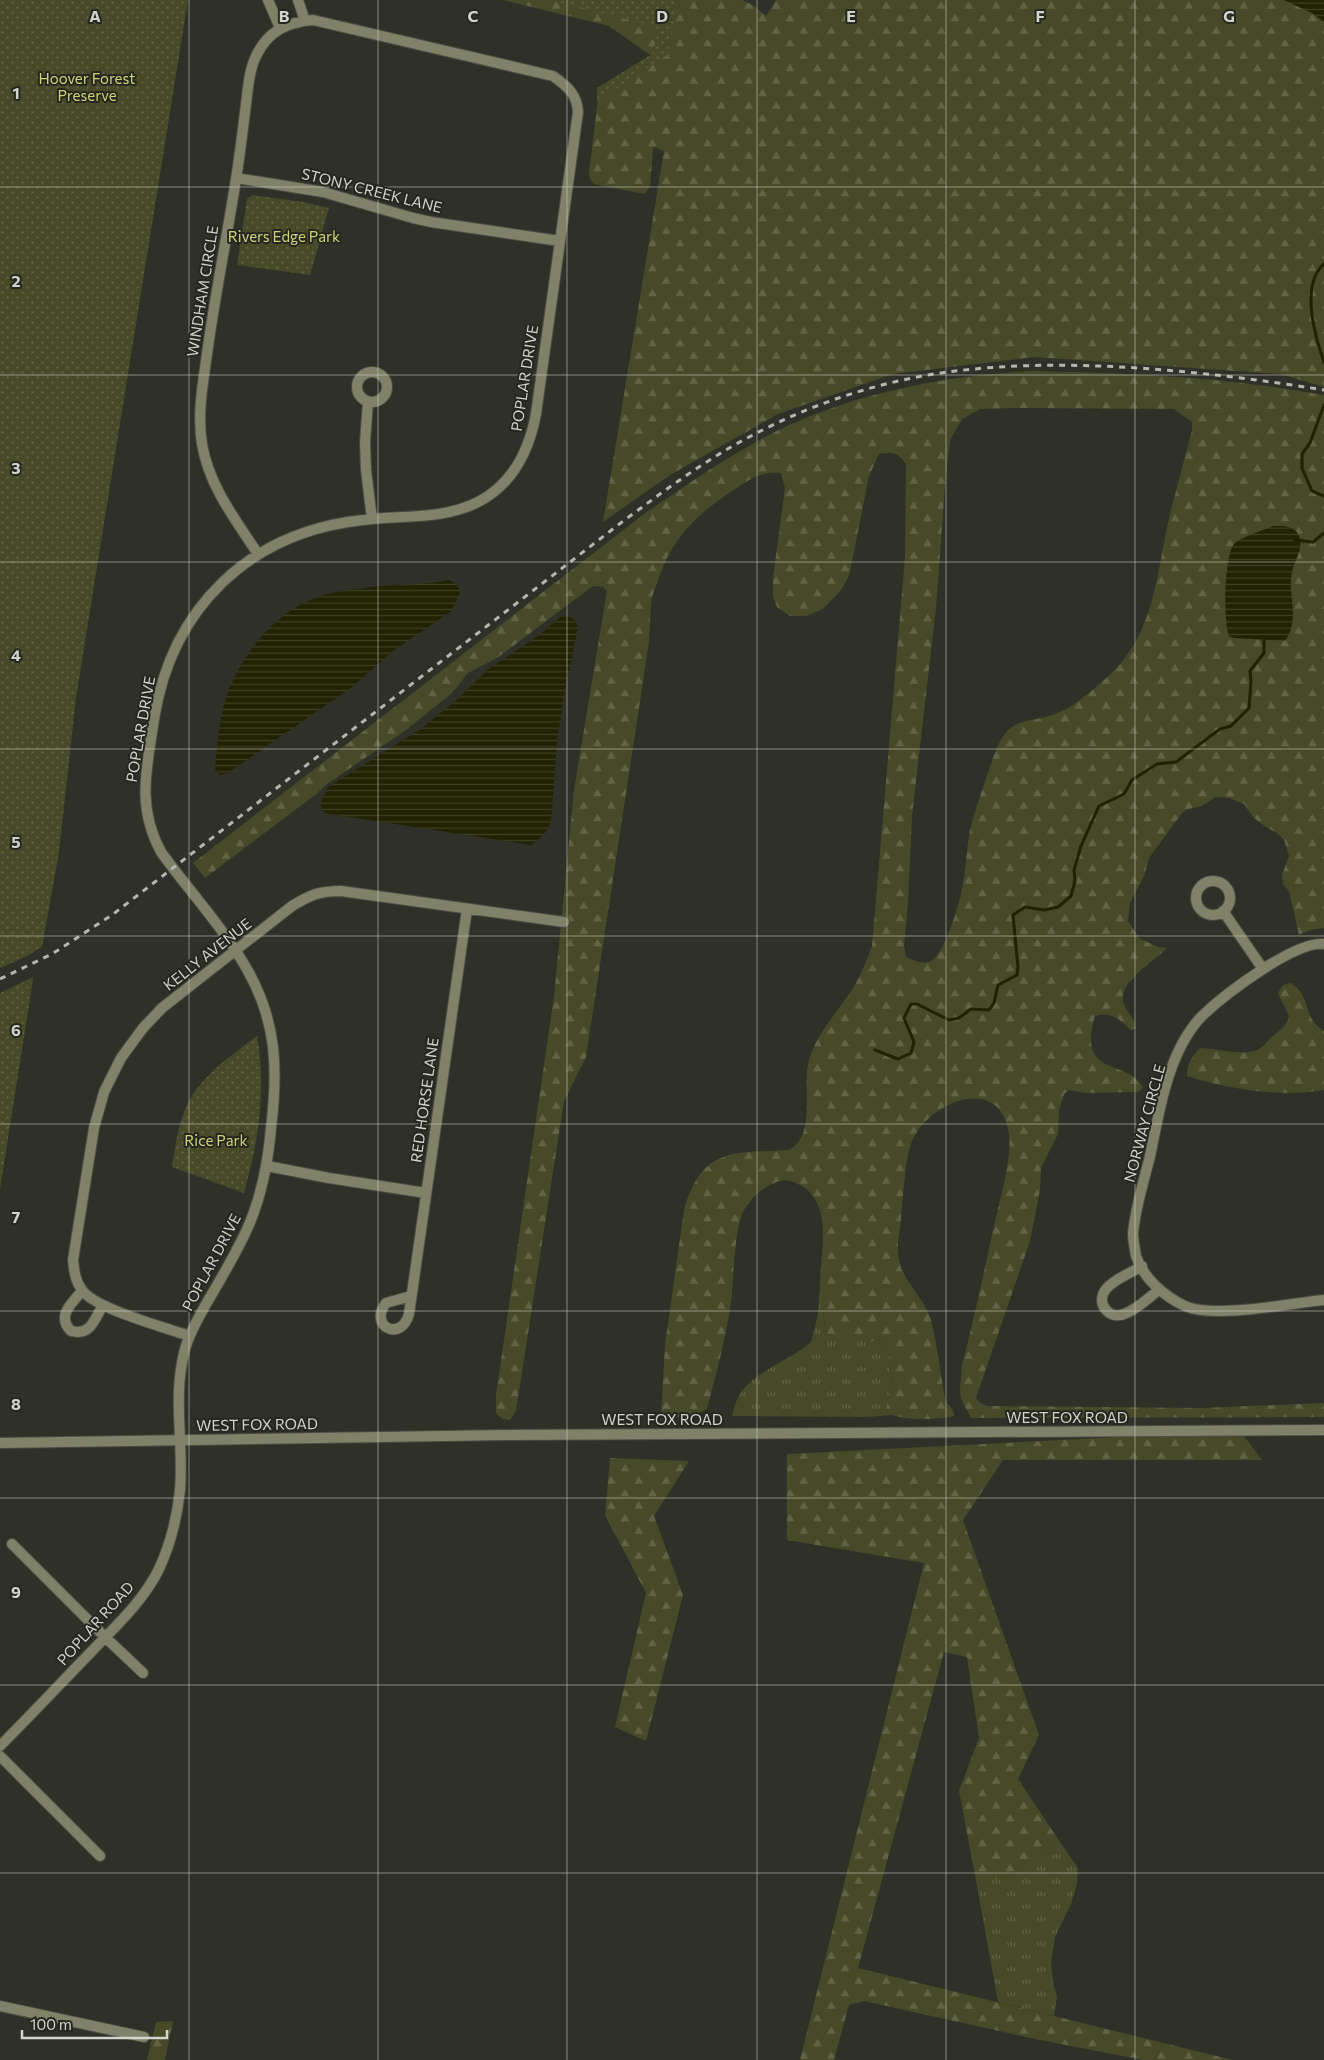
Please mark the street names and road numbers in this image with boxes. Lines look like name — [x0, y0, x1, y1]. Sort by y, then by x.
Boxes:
street label: STONY CREEK LANE — [300, 164, 444, 216]
street label: WINDHAM CIRCLE — [183, 224, 221, 358]
street label: POPLAR DRIVE — [507, 323, 541, 432]
street label: POPLAR DRIVE — [122, 674, 158, 783]
street label: KELLY AVENUE — [159, 914, 255, 994]
street label: RED HORSE LANE — [406, 1036, 442, 1164]
street label: NORWAY CIRCLE — [1120, 1062, 1168, 1184]
street label: POPLAR DRIVE — [178, 1210, 244, 1314]
street label: WEST FOX ROAD — [1006, 1408, 1128, 1426]
street label: WEST FOX ROAD — [601, 1410, 723, 1428]
street label: WEST FOX ROAD — [196, 1414, 318, 1434]
street label: POPLAR ROAD — [53, 1578, 137, 1668]

